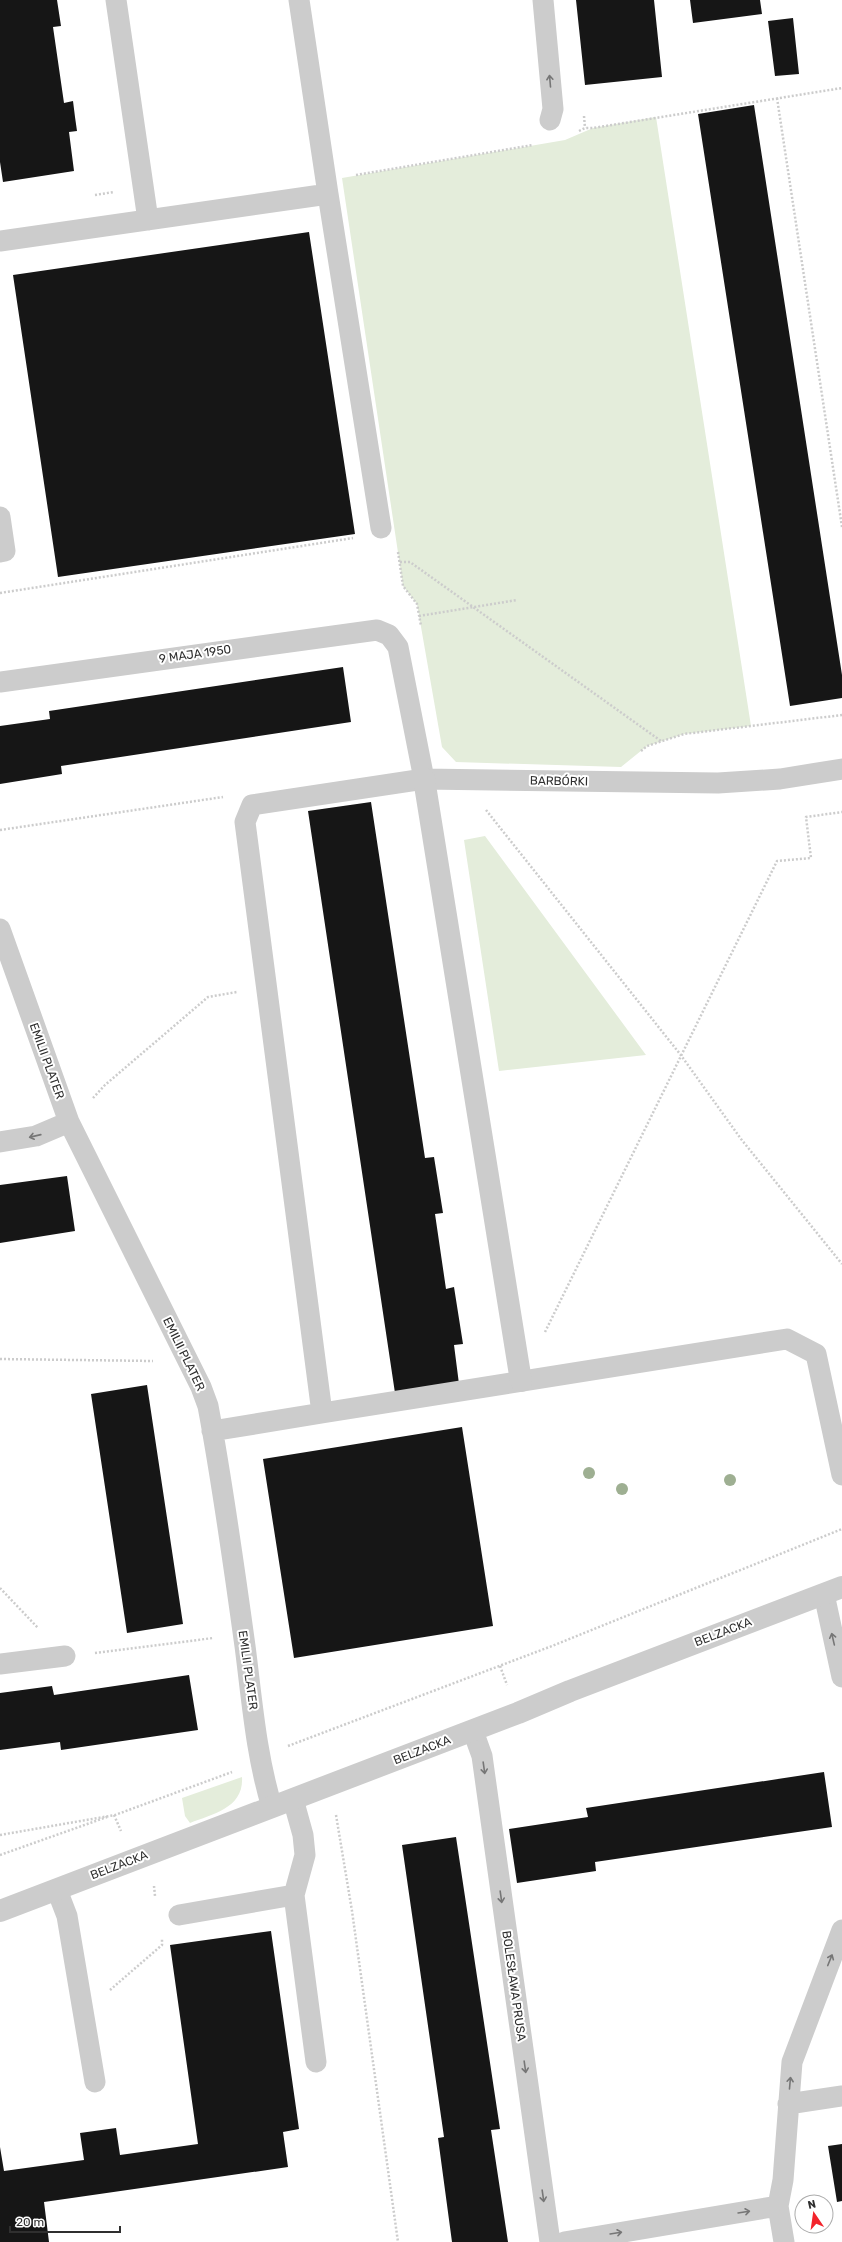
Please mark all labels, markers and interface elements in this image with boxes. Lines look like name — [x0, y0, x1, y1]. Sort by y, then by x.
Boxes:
one-way arrow — [547, 75, 554, 88]
street label: 9 MAJA 1950 — [158, 642, 232, 666]
street label: BARBÓRKI — [530, 773, 588, 789]
street label: EMILII PLATER — [27, 1021, 67, 1101]
one-way arrow — [29, 1132, 42, 1140]
street label: EMILII PLATER — [160, 1315, 208, 1393]
street label: BELZACKA — [692, 1615, 754, 1649]
street label: EMILII PLATER — [235, 1629, 261, 1711]
one-way arrow — [829, 1633, 837, 1646]
street label: BELZACKA — [391, 1733, 453, 1767]
one-way arrow — [480, 1761, 487, 1774]
street label: BELZACKA — [88, 1848, 150, 1882]
one-way arrow — [498, 1890, 505, 1903]
street label: BOLESŁAWA PRUSA — [499, 1930, 529, 2042]
one-way arrow — [827, 1954, 834, 1966]
one-way arrow — [521, 2060, 529, 2073]
one-way arrow — [786, 2077, 793, 2090]
one-way arrow — [539, 2189, 547, 2202]
north arrow — [794, 2194, 834, 2234]
text: N — [807, 2198, 817, 2212]
scale bar — [10, 2208, 120, 2234]
one-way arrow — [737, 2208, 750, 2216]
text: 20 m — [16, 2215, 44, 2229]
one-way arrow — [609, 2229, 622, 2237]

